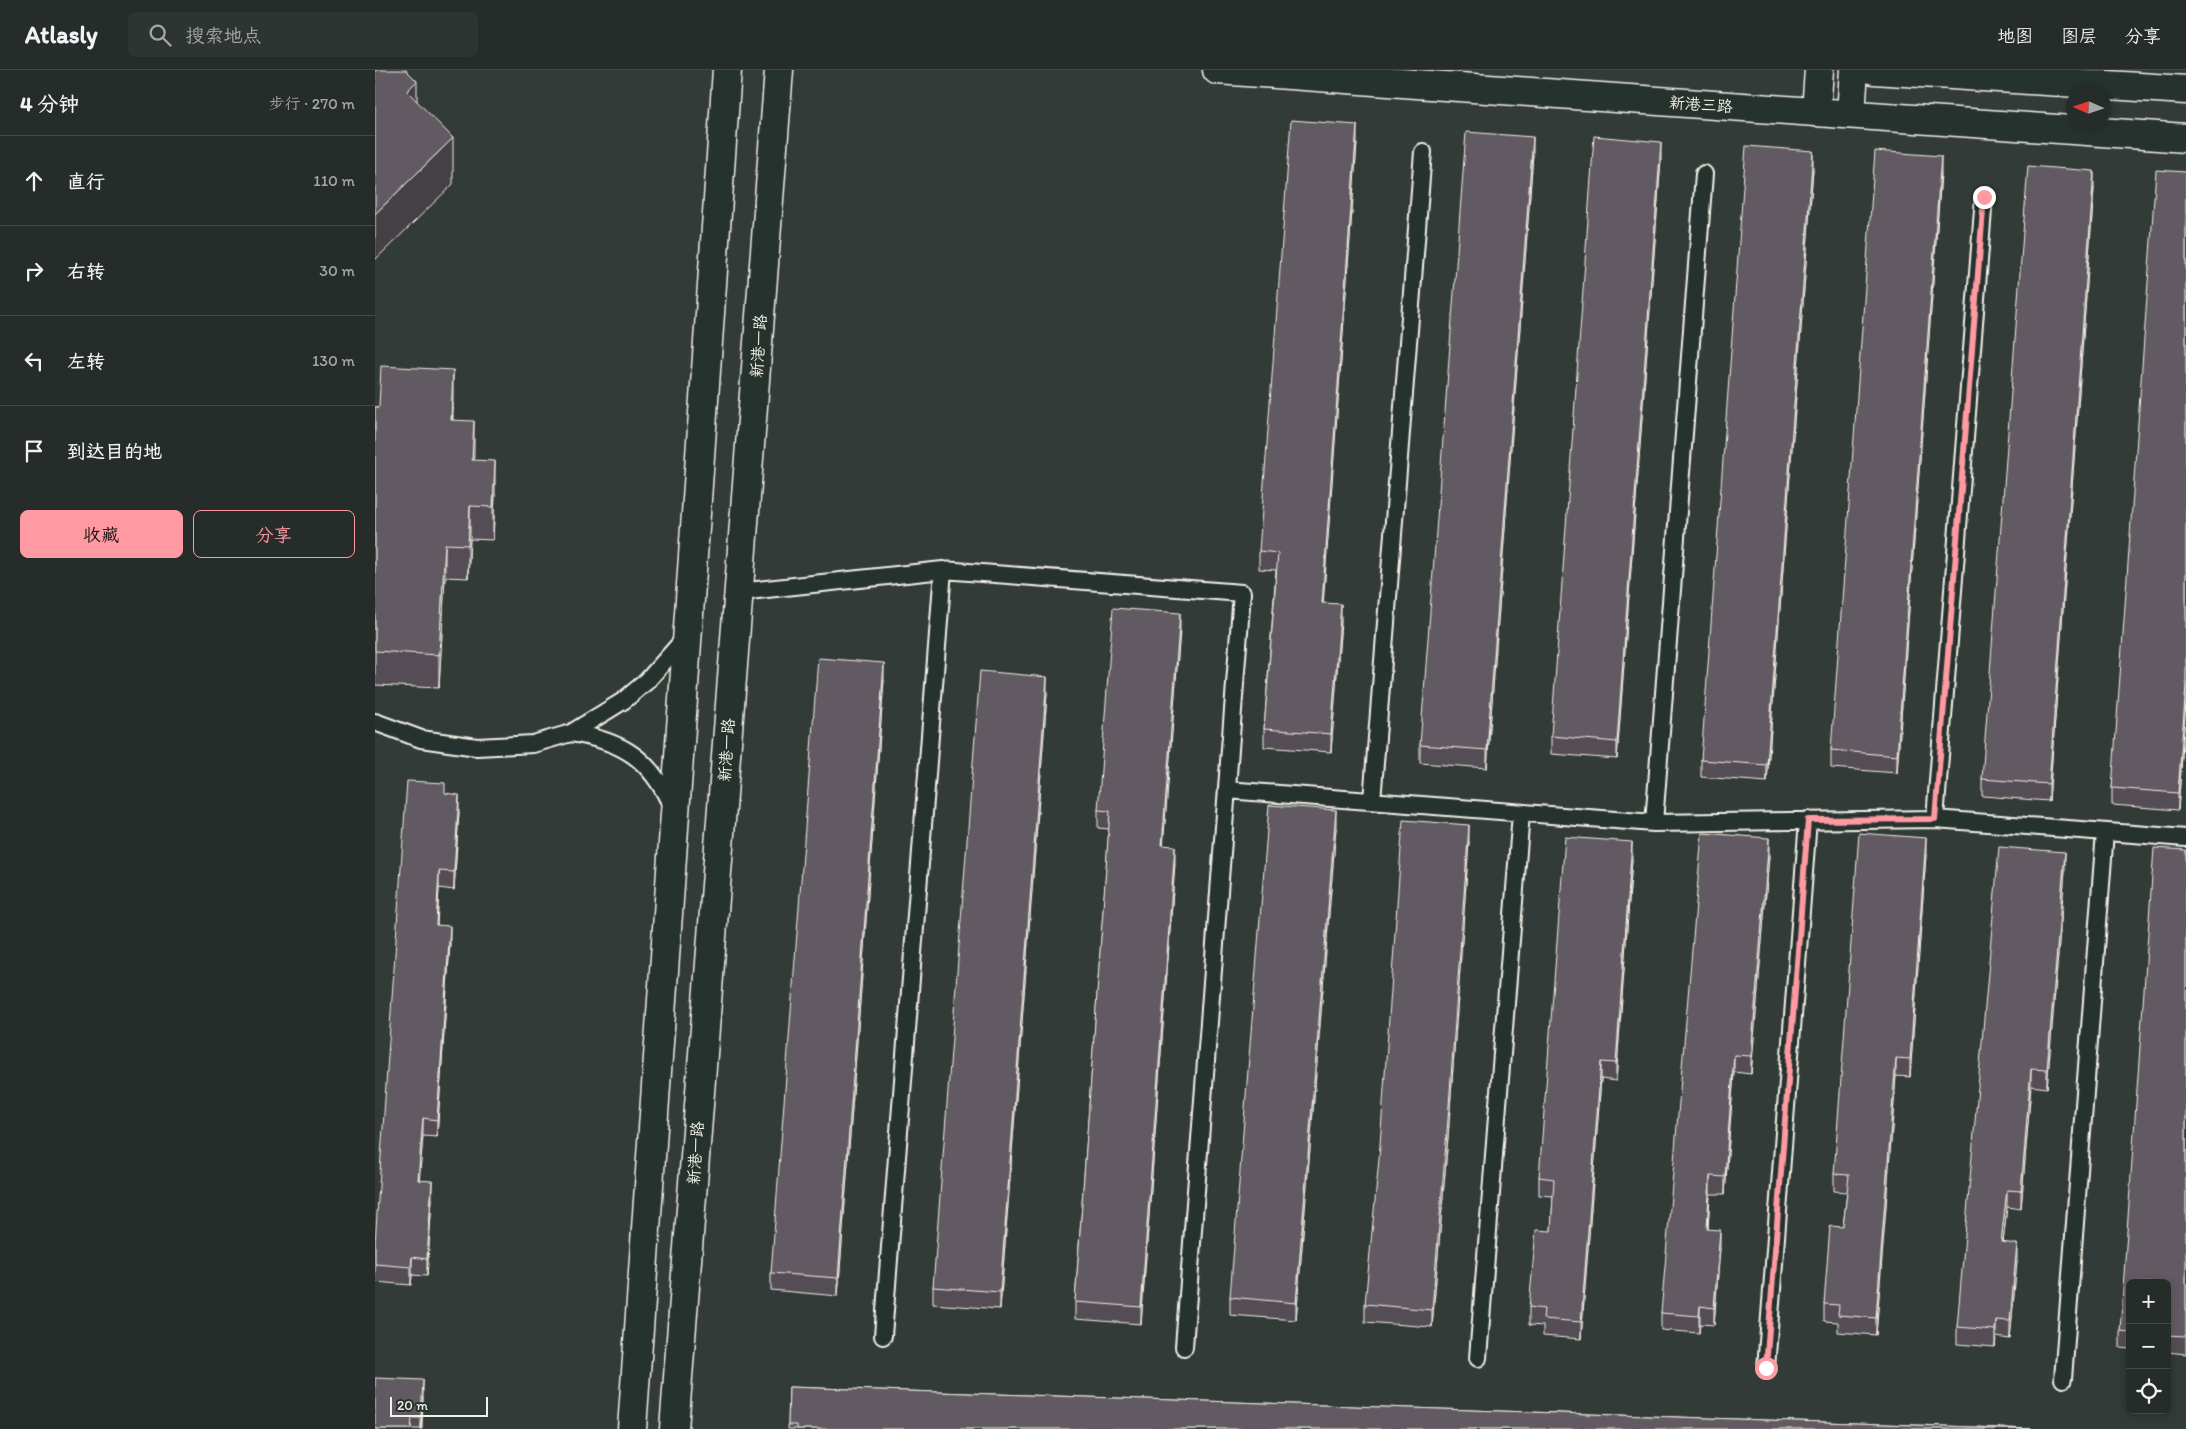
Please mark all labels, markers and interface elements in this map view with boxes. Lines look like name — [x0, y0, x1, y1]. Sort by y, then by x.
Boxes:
search box — [128, 12, 478, 57]
text: Atlasly — [25, 20, 98, 49]
icon: search — [146, 21, 174, 49]
text: 搜索地点 — [186, 24, 262, 47]
text: 地图 — [1997, 25, 2033, 47]
text: 图层 — [2061, 25, 2097, 47]
text: 分享 — [2125, 25, 2161, 47]
north arrow — [2066, 85, 2111, 130]
text: 4 分钟 — [20, 91, 79, 116]
street label: 新港三路 — [1668, 93, 1734, 116]
text: 步行 · 270 m — [269, 94, 355, 113]
icon: ahead — [20, 167, 48, 195]
text: 直行 — [67, 170, 105, 193]
text: 110 m — [313, 171, 355, 190]
route end — [1973, 186, 1996, 209]
icon: right — [20, 257, 48, 285]
text: 右转 — [67, 260, 105, 283]
text: 30 m — [319, 261, 355, 280]
street label: 新港一路 — [747, 313, 770, 379]
icon: left — [20, 347, 48, 375]
text: 左转 — [67, 350, 105, 373]
text: 130 m — [312, 351, 355, 370]
icon: arrive — [20, 437, 48, 465]
text: 到达目的地 — [67, 440, 162, 463]
button: 收藏 — [20, 510, 183, 558]
button: 分享 — [193, 510, 355, 558]
street label: 新港一路 — [715, 717, 738, 783]
street label: 新港一路 — [684, 1120, 707, 1186]
map controls — [2126, 1279, 2171, 1414]
button: + — [2126, 1279, 2171, 1324]
button: − — [2126, 1324, 2171, 1369]
route start — [1755, 1357, 1778, 1380]
button: locate — [2126, 1369, 2171, 1414]
scale bar — [390, 1394, 487, 1417]
text: 20 m — [397, 1397, 428, 1414]

